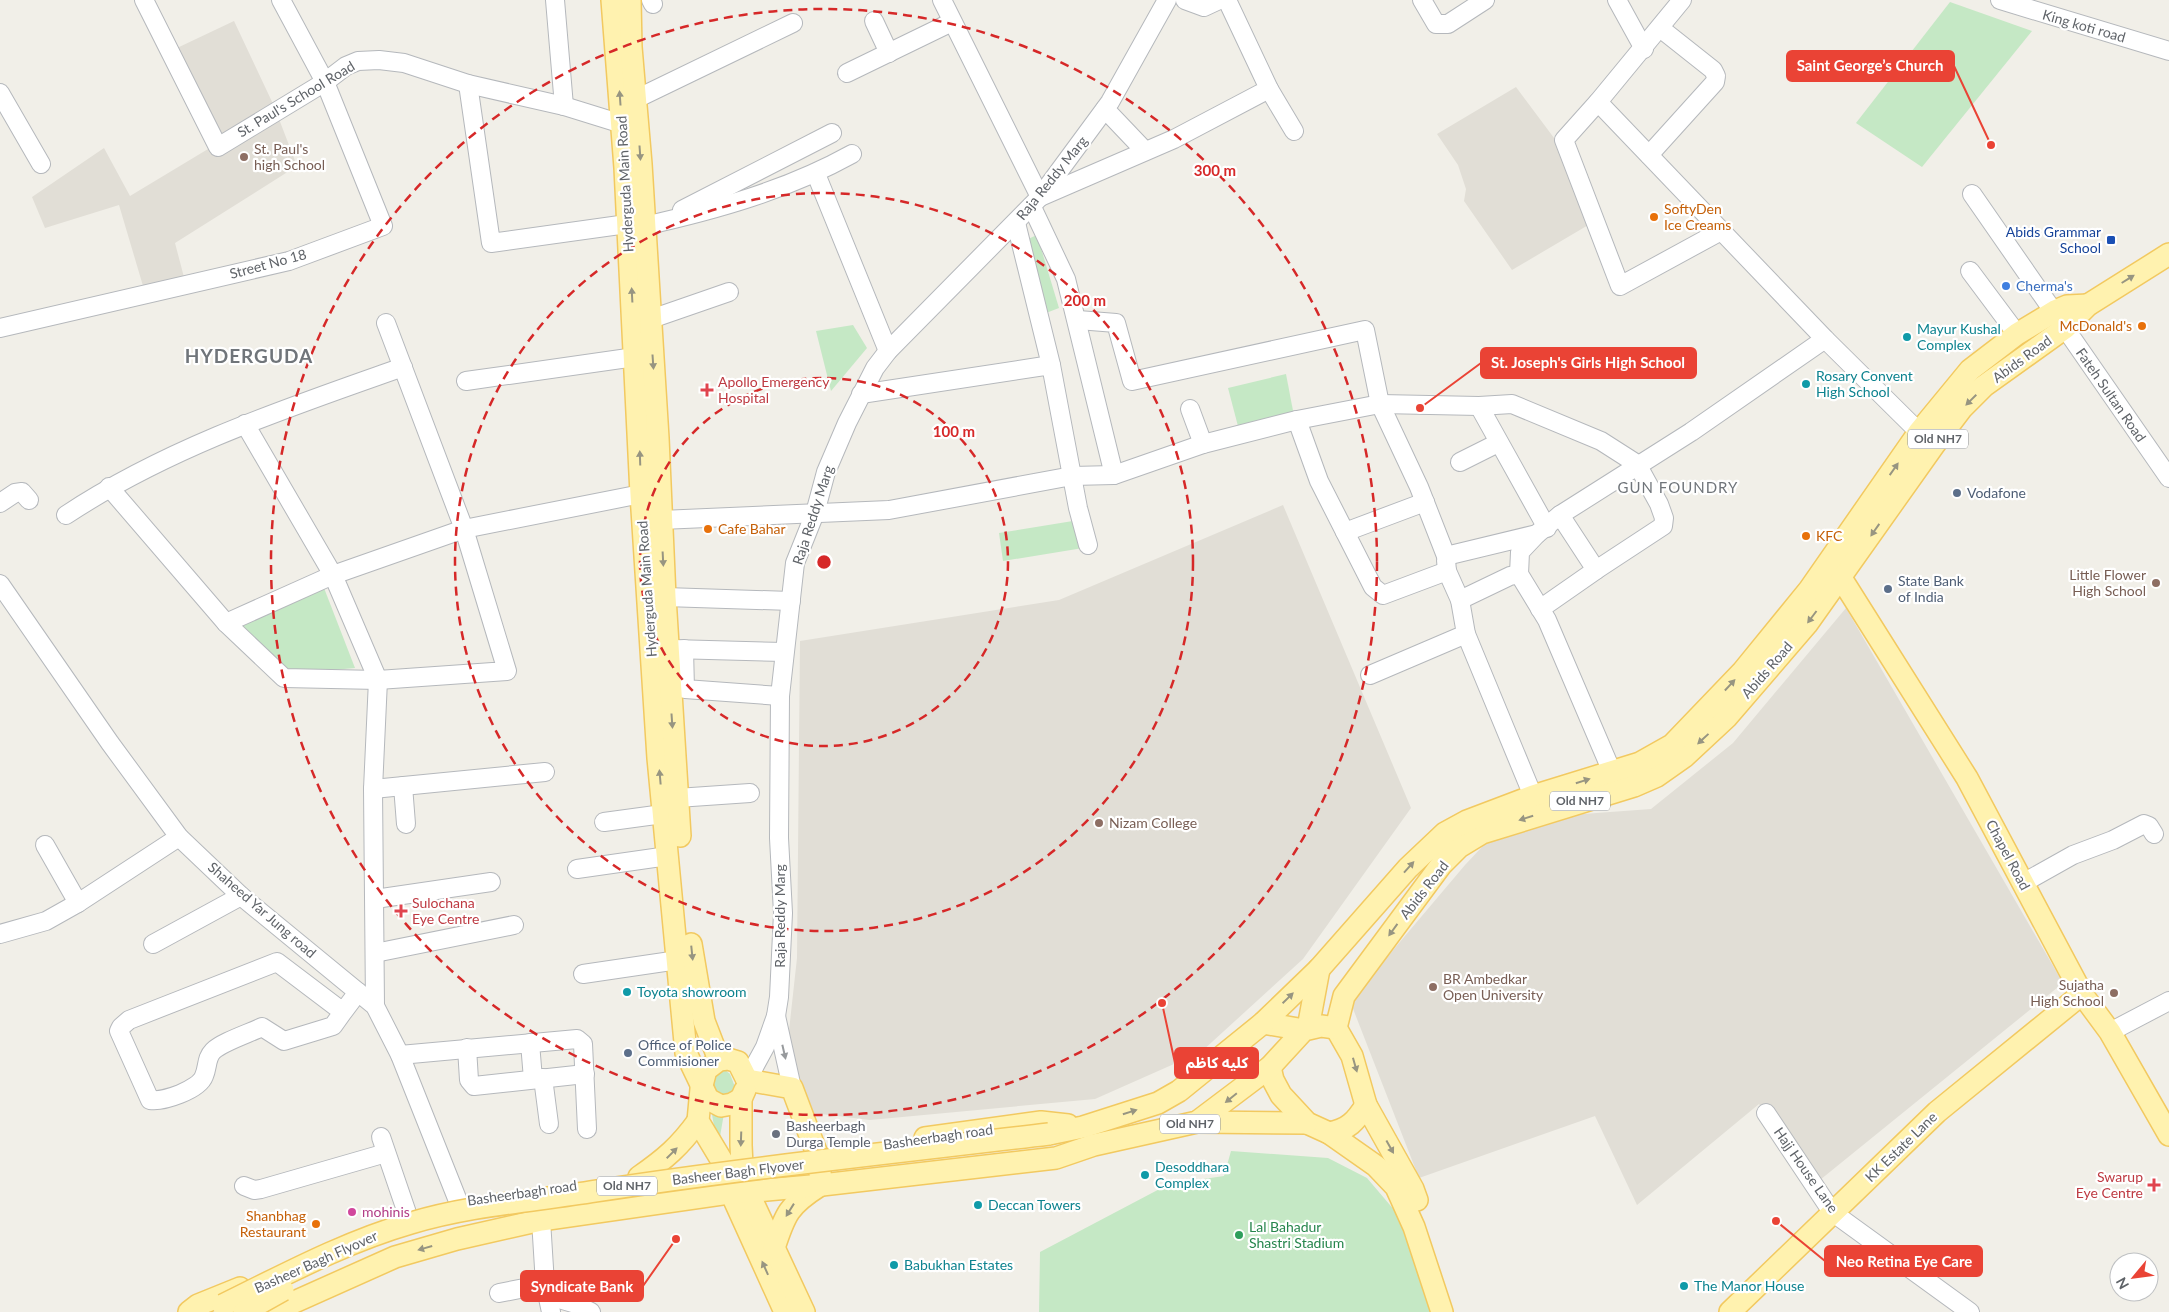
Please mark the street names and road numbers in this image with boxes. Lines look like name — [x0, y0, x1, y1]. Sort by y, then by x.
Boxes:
street label: King koti road — [2041, 6, 2128, 45]
street label: St. Paul's School Road — [234, 57, 357, 140]
street label: Hyderguda Main Road — [612, 115, 637, 253]
street label: Raja Reddy Marg — [1012, 132, 1091, 223]
street label: Street No 18 — [228, 245, 308, 282]
street label: Abids Road — [1989, 331, 2055, 386]
street label: Fateh Sultan Road — [2073, 345, 2150, 445]
road number: Old NH7 — [1908, 429, 1968, 448]
street label: Raja Reddy Marg — [788, 463, 837, 567]
street label: Hyderguda Main Road — [633, 520, 660, 658]
street label: Abids Road — [1738, 638, 1796, 701]
road number: Old NH7 — [1550, 791, 1610, 810]
street label: Chapel Road — [1983, 817, 2034, 893]
street label: Abids Road — [1396, 857, 1452, 922]
street label: Shaheed Yar Jung road — [205, 858, 320, 961]
street label: Raja Reddy Marg — [771, 864, 788, 968]
street label: KK Estate Lane — [1861, 1108, 1940, 1185]
road number: Old NH7 — [1160, 1114, 1220, 1134]
street label: Basheerbagh road — [882, 1120, 994, 1153]
street label: Hajj House Lane — [1771, 1124, 1842, 1216]
street label: Basheer Bagh Flyover — [671, 1155, 805, 1188]
street label: Basheerbagh road — [466, 1176, 578, 1209]
road number: Old NH7 — [597, 1176, 657, 1196]
street label: Basheer Bagh Flyover — [252, 1227, 380, 1296]

